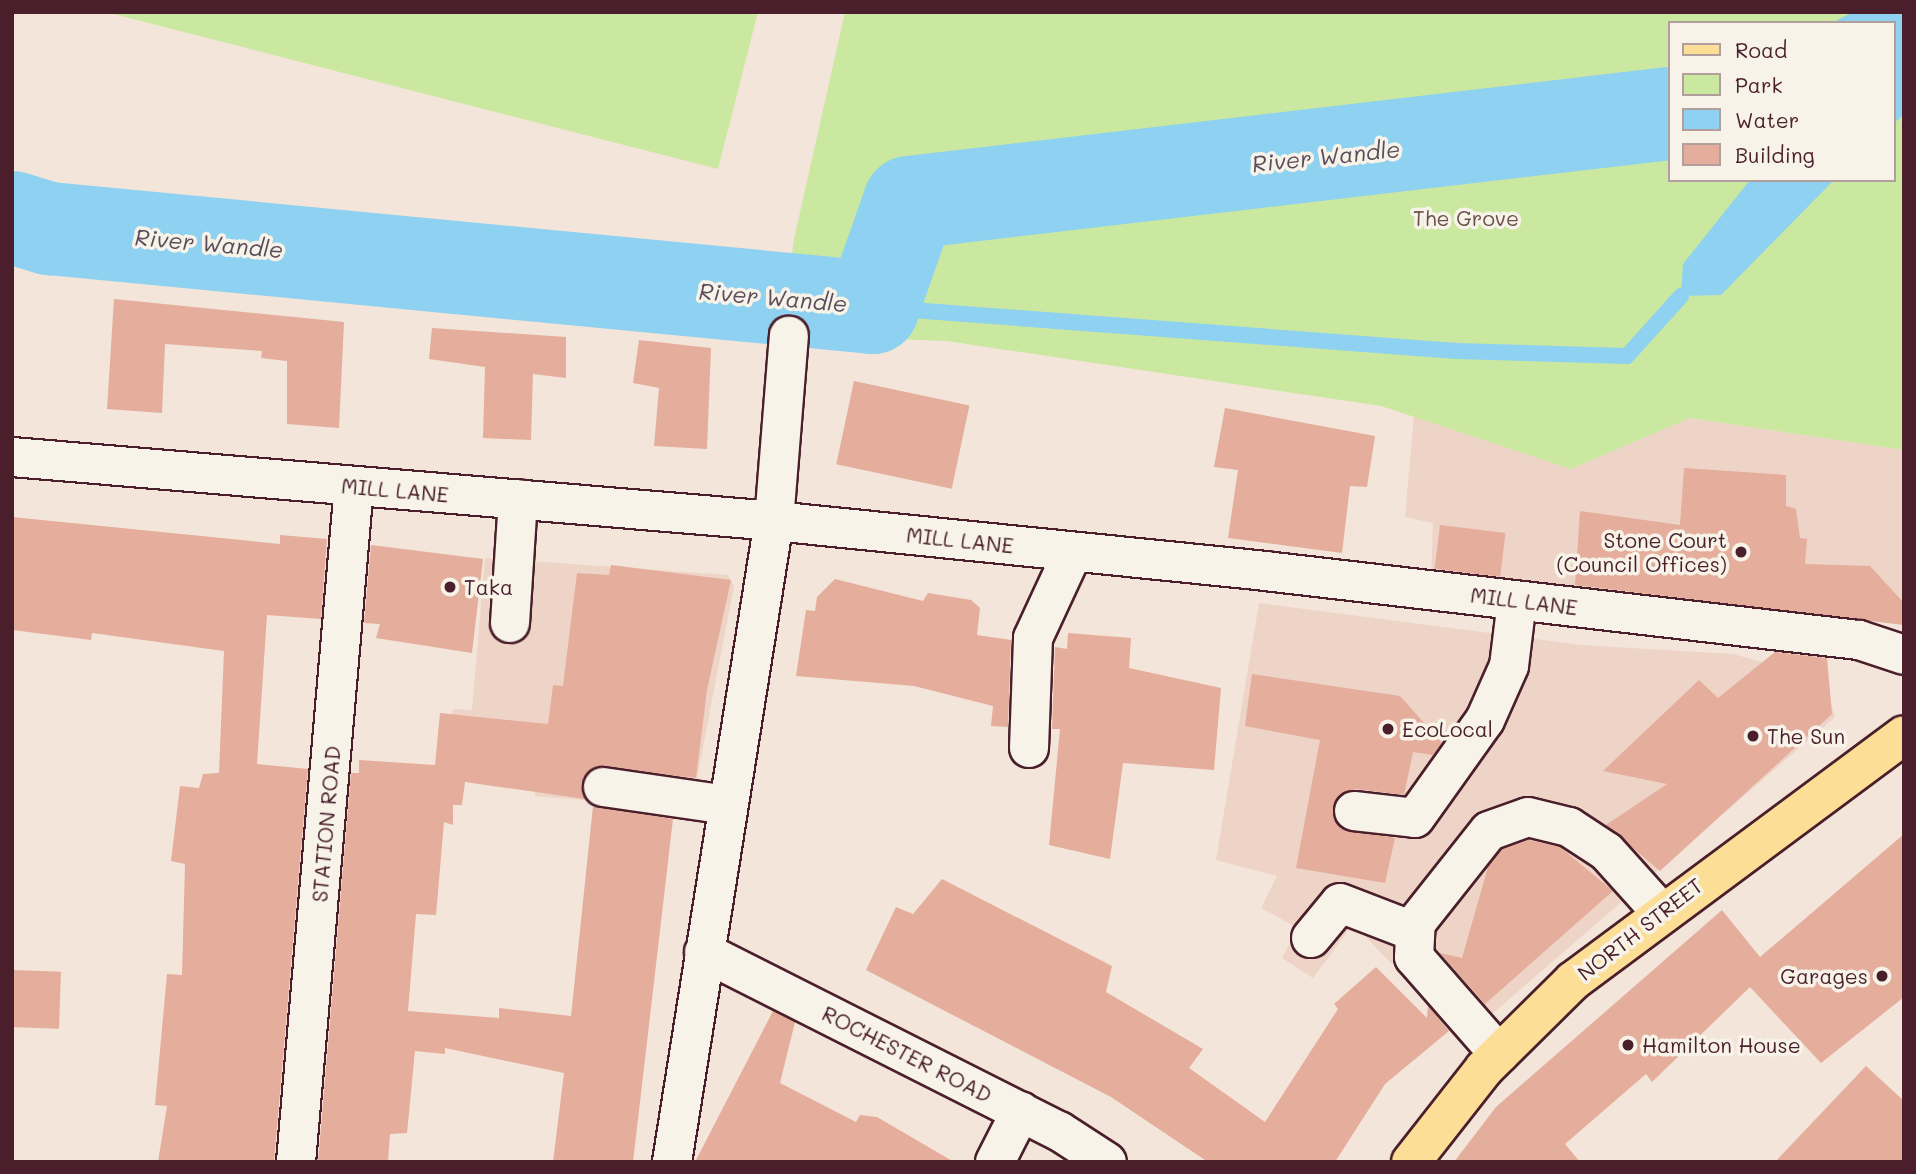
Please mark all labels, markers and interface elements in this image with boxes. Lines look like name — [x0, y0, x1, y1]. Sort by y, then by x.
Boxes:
legend — [1668, 21, 1895, 182]
text: Road — [1735, 36, 1787, 63]
text: Park — [1735, 71, 1783, 98]
text: Water — [1735, 106, 1799, 133]
water label: River Wandle — [1250, 134, 1402, 178]
text: Building — [1735, 141, 1815, 168]
park label: The Grove — [1413, 205, 1519, 231]
water label: River Wandle — [134, 223, 284, 263]
water label: River Wandle — [698, 277, 848, 317]
street label: MILL LANE — [340, 473, 450, 507]
street label: MILL LANE — [905, 522, 1015, 558]
place label: Stone Court (Council Offices) — [1556, 527, 1727, 577]
marker: Stone Court (Council Offices) — [1733, 544, 1749, 560]
place label: Taka — [464, 574, 513, 600]
marker: Taka — [442, 579, 458, 595]
street label: MILL LANE — [1469, 582, 1579, 620]
place label: EcoLocal — [1402, 716, 1493, 742]
marker: EcoLocal — [1380, 721, 1396, 737]
place label: The Sun — [1767, 723, 1845, 749]
marker: The Sun — [1745, 728, 1761, 744]
street label: STATION ROAD — [307, 745, 345, 903]
street label: NORTH STREET — [1572, 872, 1708, 986]
place label: Garages — [1780, 963, 1868, 989]
marker: Garages — [1874, 968, 1890, 984]
street label: ROCHESTER ROAD — [818, 1000, 996, 1108]
place label: Hamilton House — [1642, 1032, 1801, 1058]
marker: Hamilton House — [1620, 1037, 1636, 1053]

